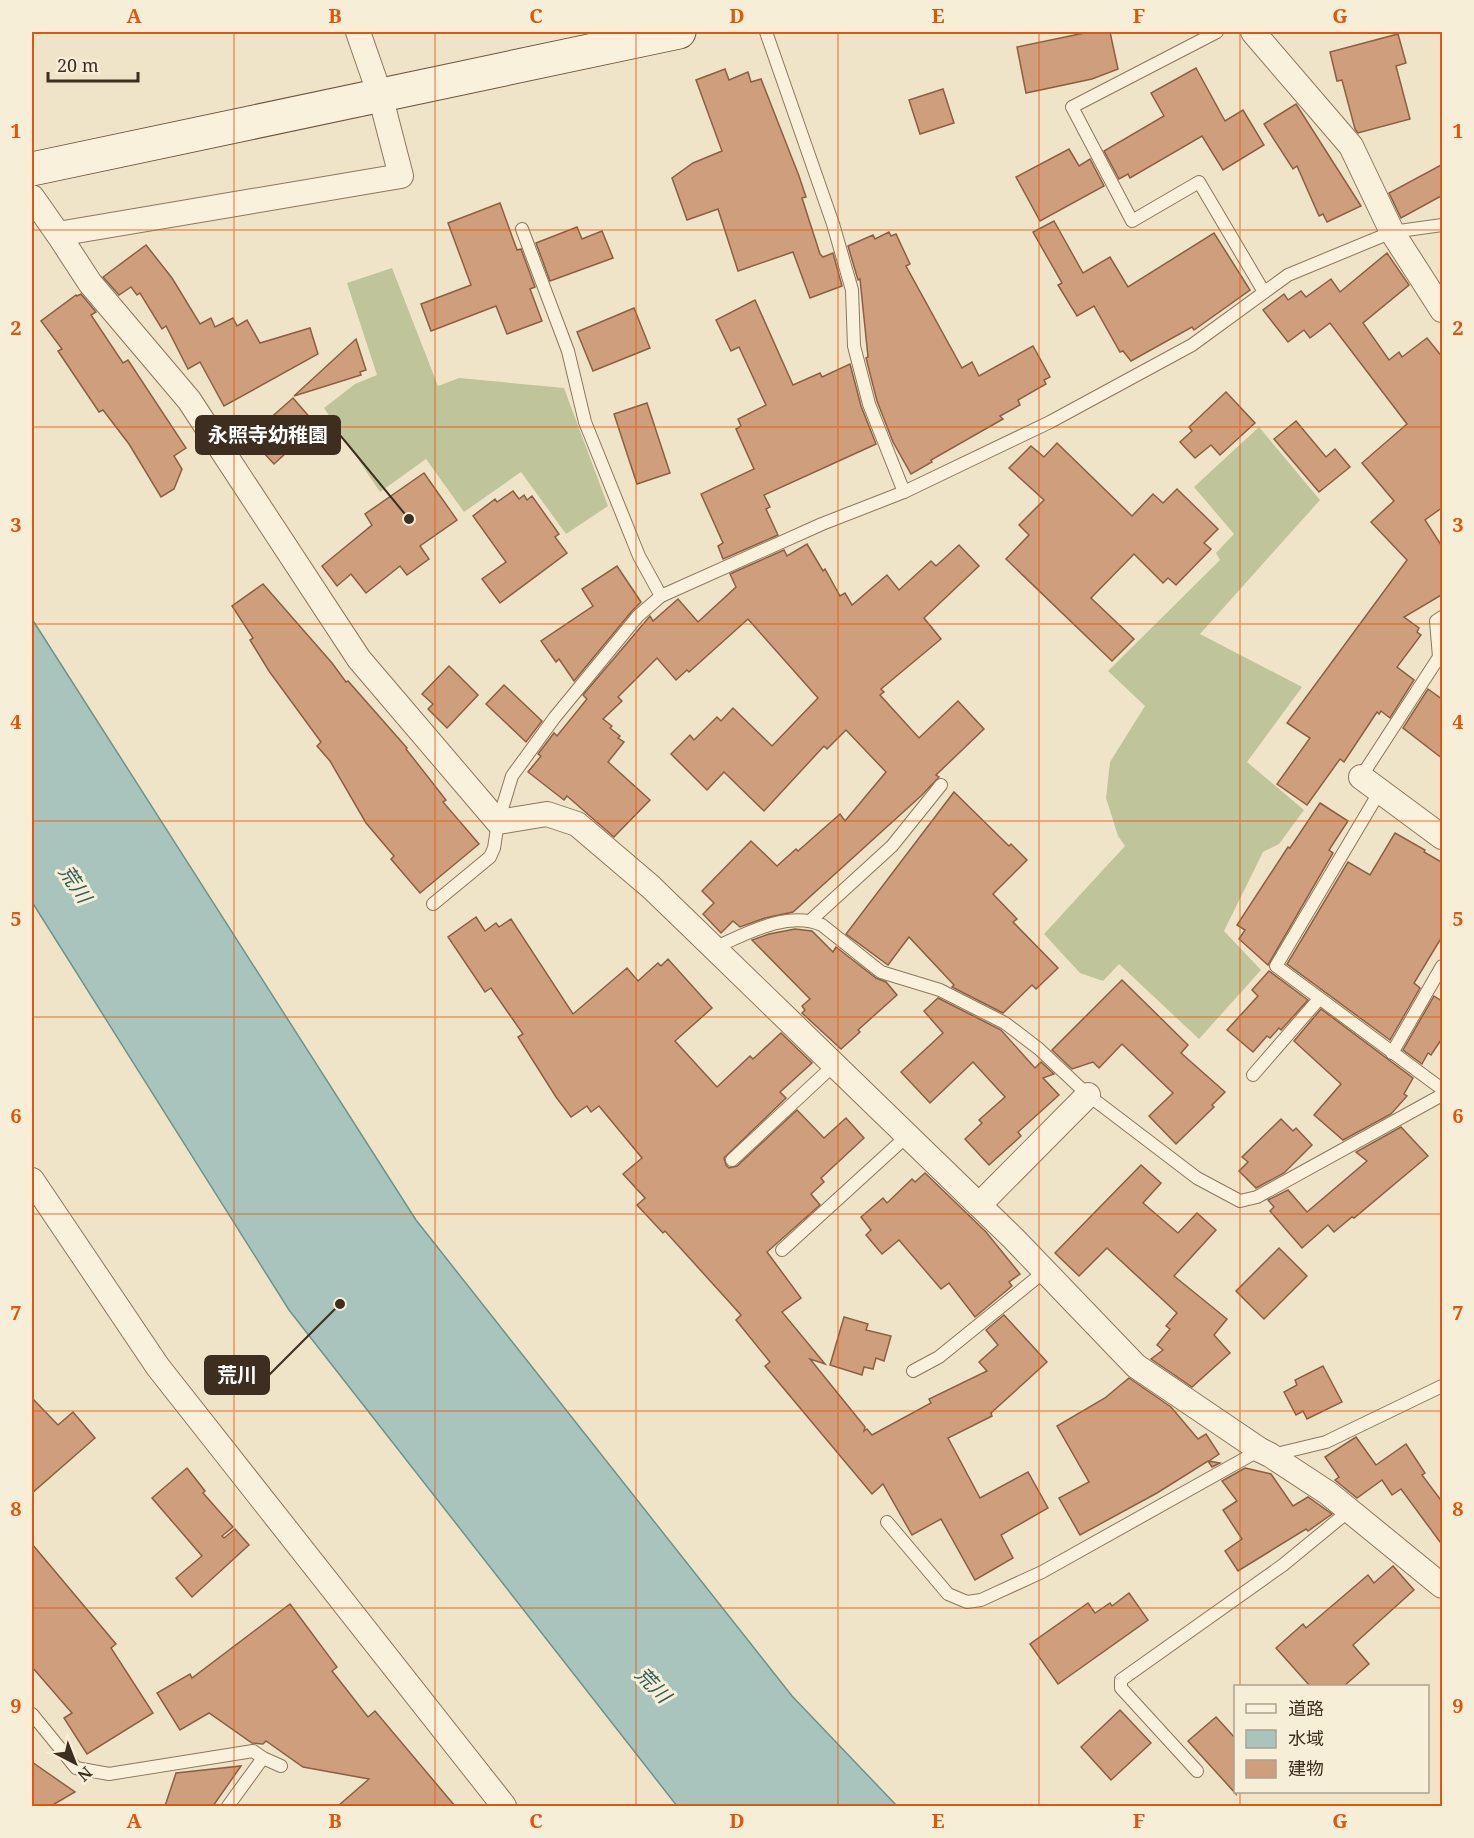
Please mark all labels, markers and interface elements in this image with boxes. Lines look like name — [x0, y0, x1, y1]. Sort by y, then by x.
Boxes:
text: A — [126, 2, 142, 29]
text: B — [328, 2, 342, 29]
text: C — [529, 2, 543, 29]
text: D — [729, 2, 745, 29]
text: E — [931, 2, 945, 29]
text: F — [1133, 2, 1145, 29]
text: G — [1332, 2, 1348, 29]
scale bar — [48, 45, 138, 83]
text: 20 m — [57, 53, 99, 77]
text: 1 — [10, 117, 22, 144]
text: 1 — [1452, 117, 1464, 144]
text: 2 — [10, 314, 22, 341]
text: 2 — [1452, 314, 1464, 341]
callout: 永照寺幼稚園 — [196, 416, 340, 454]
text: 永照寺幼稚園 — [208, 421, 328, 448]
text: 3 — [10, 511, 22, 538]
text: 3 — [1452, 511, 1464, 538]
text: 4 — [10, 708, 22, 735]
text: 4 — [1452, 708, 1464, 735]
water label: 荒川 — [53, 860, 99, 910]
text: 5 — [10, 905, 22, 932]
text: 5 — [1452, 905, 1464, 932]
text: 6 — [10, 1102, 22, 1129]
text: 6 — [1452, 1102, 1464, 1129]
text: 7 — [10, 1299, 22, 1326]
text: 7 — [1452, 1299, 1464, 1326]
callout: 荒川 — [205, 1356, 269, 1394]
text: 荒川 — [217, 1361, 257, 1388]
text: 8 — [10, 1495, 22, 1522]
text: 8 — [1452, 1495, 1464, 1522]
water label: 荒川 — [630, 1661, 678, 1710]
legend — [1234, 1685, 1429, 1793]
text: 9 — [10, 1692, 22, 1719]
text: 9 — [1452, 1692, 1464, 1719]
text: 道路 — [1288, 1696, 1324, 1720]
text: 水域 — [1288, 1726, 1324, 1750]
north arrow — [45, 1733, 105, 1793]
text: 建物 — [1288, 1756, 1324, 1780]
text: N — [73, 1762, 97, 1787]
text: A — [126, 1807, 142, 1834]
text: B — [328, 1807, 342, 1834]
text: C — [529, 1807, 543, 1834]
text: D — [729, 1807, 745, 1834]
text: E — [931, 1807, 945, 1834]
text: F — [1133, 1807, 1145, 1834]
text: G — [1332, 1807, 1348, 1834]

